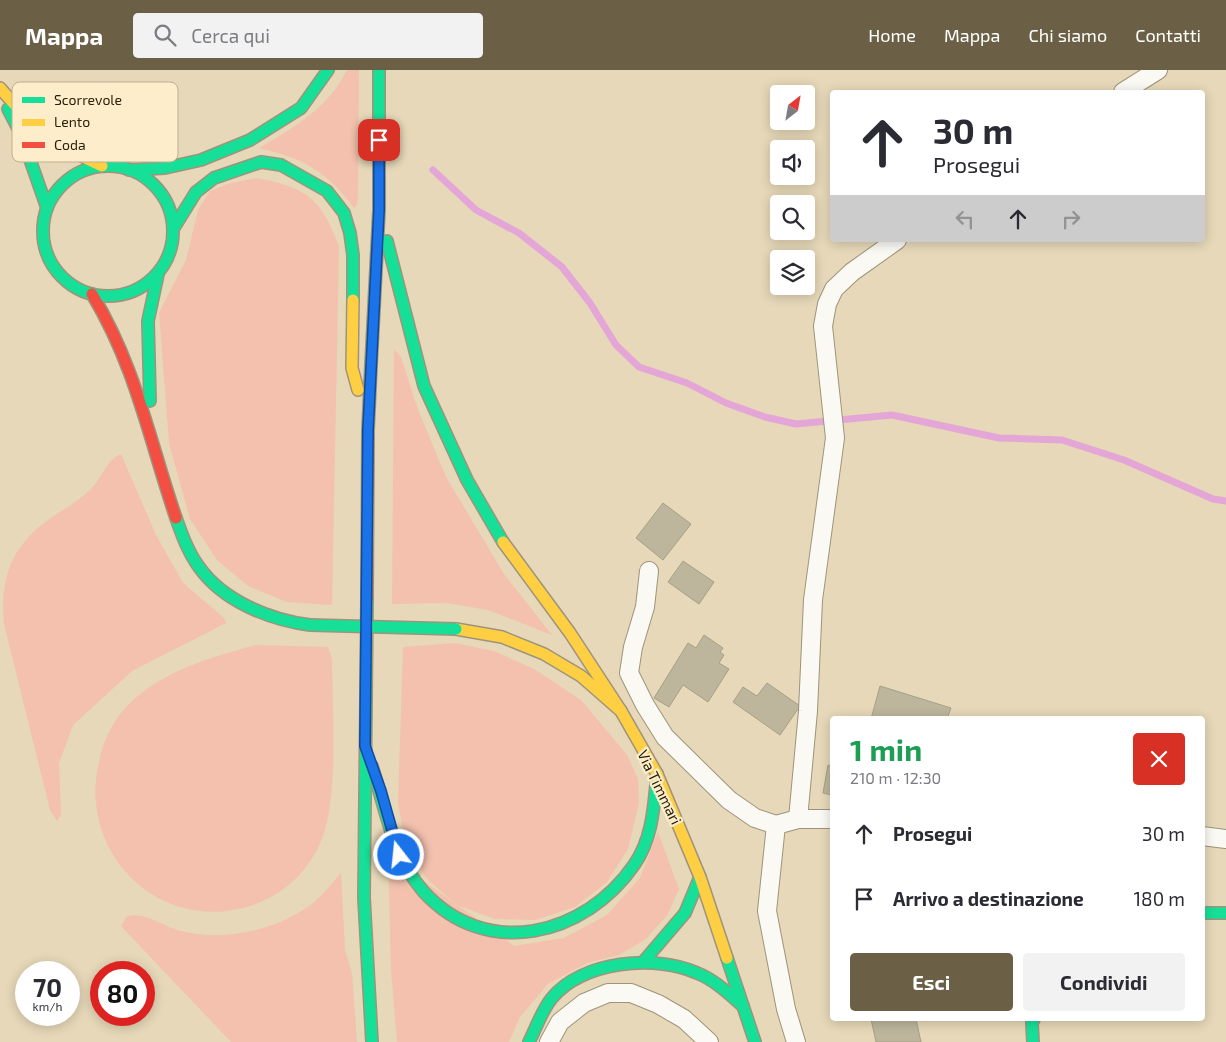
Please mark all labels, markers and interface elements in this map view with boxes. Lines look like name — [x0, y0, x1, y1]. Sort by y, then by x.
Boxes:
search box — [133, 13, 483, 58]
text: Mappa — [25, 21, 103, 50]
icon: search — [151, 21, 179, 49]
text: Cerca qui — [191, 24, 270, 47]
text: Home — [868, 24, 916, 46]
text: Mappa — [944, 24, 1000, 46]
text: Chi siamo — [1028, 24, 1107, 46]
text: Contatti — [1135, 24, 1201, 46]
legend — [12, 82, 178, 162]
north arrow — [770, 85, 815, 130]
map controls — [770, 85, 815, 295]
text: Scorrevole — [54, 91, 122, 108]
text: 30 m — [933, 109, 1013, 151]
icon: ahead — [850, 110, 915, 175]
text: Lento — [54, 113, 90, 130]
pin — [358, 119, 400, 161]
icon: arrive — [365, 126, 393, 154]
text: Coda — [54, 136, 86, 153]
button: sound — [770, 140, 815, 185]
text: Prosegui — [933, 151, 1020, 177]
button: search — [770, 195, 815, 240]
icon: left — [951, 205, 979, 233]
icon: ahead — [1004, 205, 1032, 233]
icon: right — [1057, 205, 1085, 233]
button: layers — [770, 250, 815, 295]
text: 1 min — [850, 731, 922, 767]
button: close — [1133, 733, 1185, 785]
street label: Via Timmari — [634, 747, 686, 827]
text: 210 m · 12:30 — [850, 768, 941, 787]
icon: ahead — [850, 820, 878, 848]
text: Prosegui — [893, 822, 972, 845]
text: 30 m — [1142, 822, 1185, 845]
position arrow — [372, 828, 424, 880]
icon: arrive — [850, 885, 878, 913]
text: Arrivo a destinazione — [893, 887, 1084, 910]
text: 180 m — [1134, 887, 1185, 910]
button: Esci — [850, 953, 1013, 1011]
button: Condividi — [1023, 953, 1185, 1011]
speed limit sign: 80 — [90, 961, 155, 1026]
text: 70 — [33, 972, 62, 1002]
text: km/h — [33, 999, 62, 1013]

